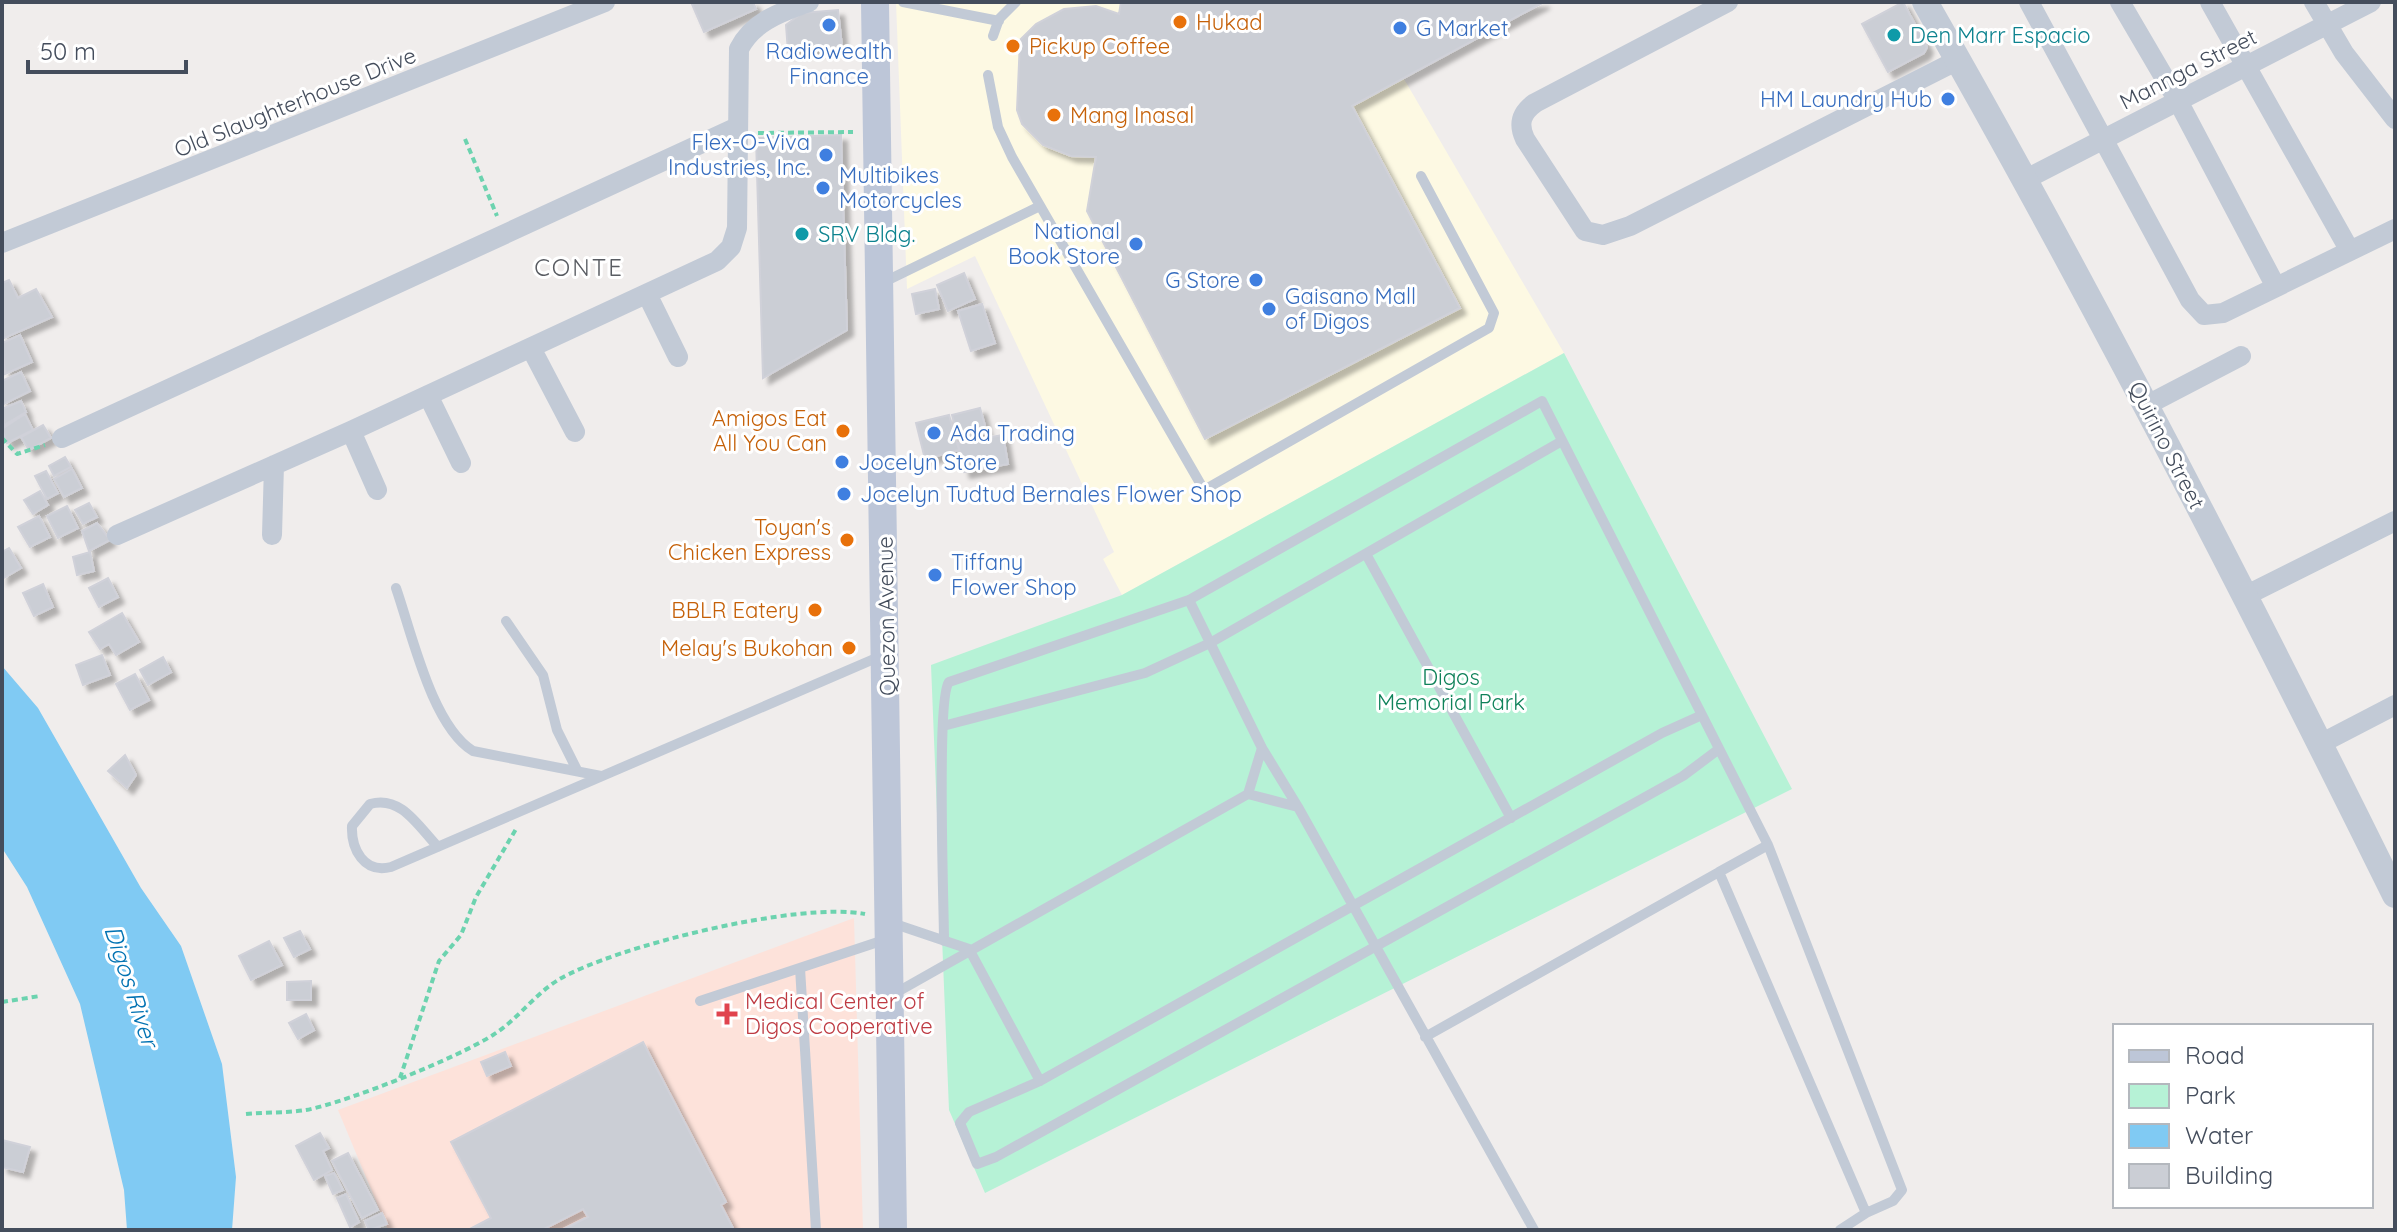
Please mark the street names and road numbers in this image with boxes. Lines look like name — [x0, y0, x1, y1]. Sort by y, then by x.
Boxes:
street label: Mannga Street — [2115, 22, 2261, 116]
street label: Old Slaughterhouse Drive — [170, 41, 420, 163]
street label: Quirino Street — [2123, 376, 2211, 514]
street label: Quezon Avenue — [871, 536, 901, 696]

